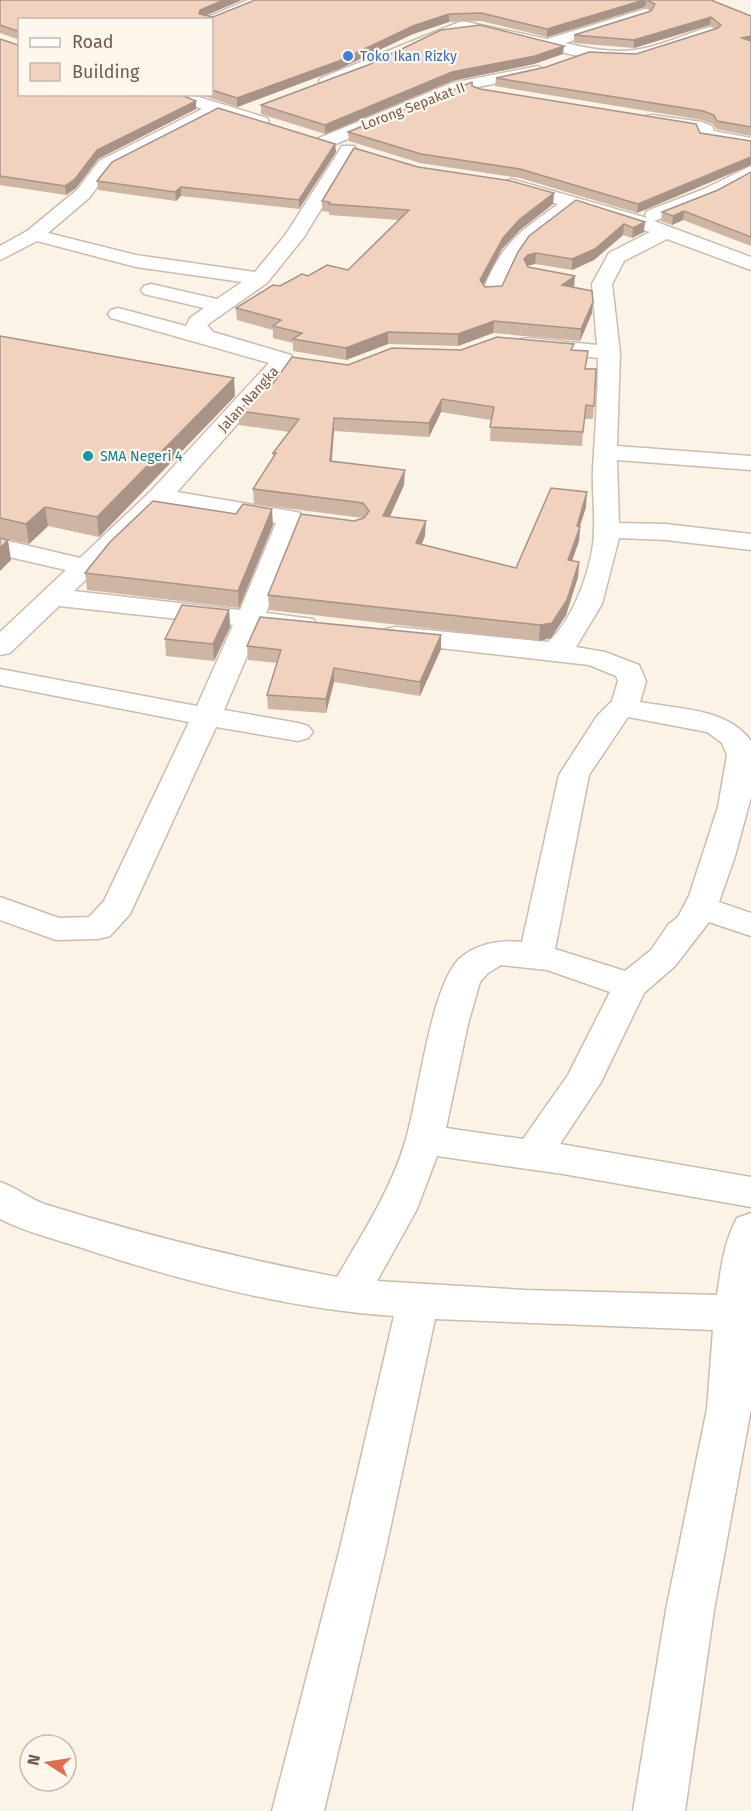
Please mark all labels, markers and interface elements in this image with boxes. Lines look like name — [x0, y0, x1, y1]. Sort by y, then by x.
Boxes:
legend — [18, 18, 213, 96]
text: Road — [72, 31, 114, 53]
place label: Toko Ikan Rizky — [360, 48, 457, 65]
marker: Toko Ikan Rizky — [341, 49, 355, 63]
text: Building — [72, 61, 140, 83]
street label: Lorong Sepakat II — [359, 79, 467, 134]
street label: Jalan Nangka — [214, 363, 282, 436]
place label: SMA Negeri 4 — [100, 448, 183, 465]
marker: SMA Negeri 4 — [81, 449, 95, 463]
north arrow — [18, 1733, 78, 1793]
text: N — [23, 1753, 44, 1767]

